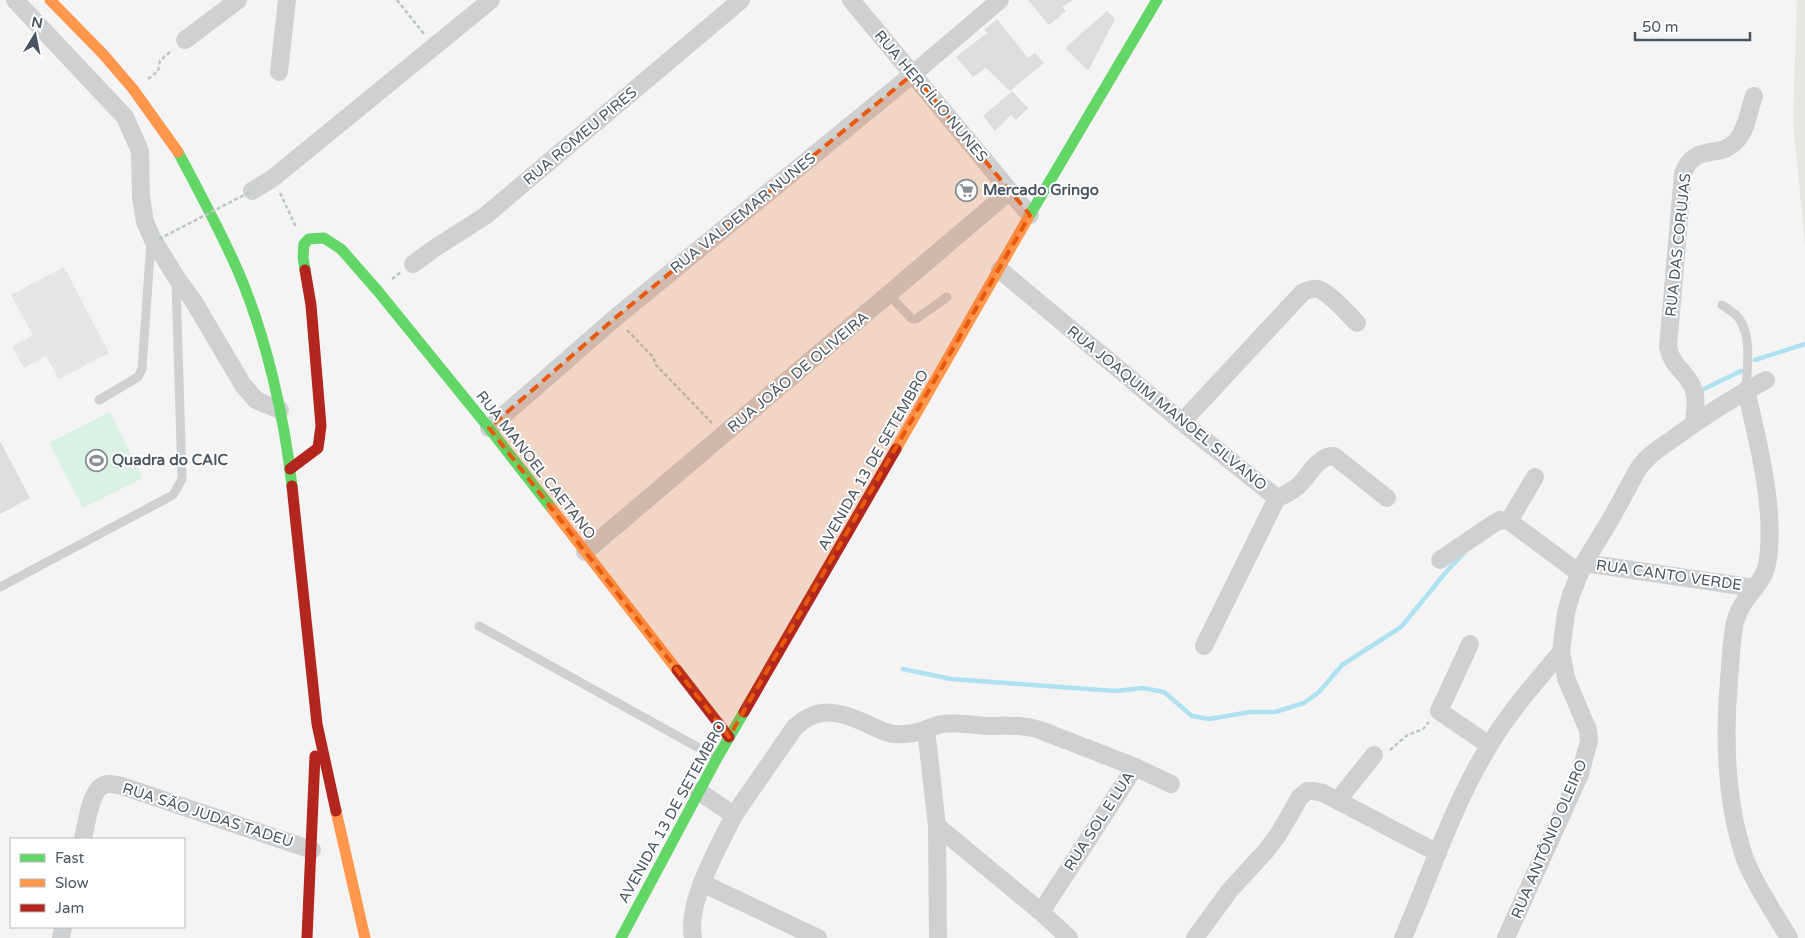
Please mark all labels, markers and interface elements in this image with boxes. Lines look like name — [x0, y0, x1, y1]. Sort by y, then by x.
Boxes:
north arrow — [10, 10, 60, 60]
scale bar — [1635, 10, 1750, 42]
text: N — [30, 13, 44, 32]
text: 50 m — [1642, 18, 1679, 36]
street label: RUA HERCÍLIO NUNES — [871, 26, 991, 166]
street label: RUA ROMEU PIRES — [519, 83, 641, 189]
street label: RUA VALDEMAR NUNES — [667, 149, 819, 277]
street label: RUA DAS CORUJAS — [1662, 172, 1694, 318]
supermarket icon: Mercado Gringo — [955, 178, 979, 202]
place label: Mercado Gringo — [983, 181, 1099, 200]
street label: RUA JOÃO DE OLIVEIRA — [724, 308, 872, 436]
street label: RUA JOAQUIM MANOEL SILVANO — [1064, 322, 1270, 494]
street label: AVENIDA 13 DE SETEMBRO — [814, 366, 932, 554]
street label: RUA MANOEL CAETANO — [472, 387, 600, 543]
sports icon: Quadra do CAIC — [84, 448, 108, 472]
place label: Quadra do CAIC — [112, 451, 229, 469]
street label: RUA CANTO VERDE — [1595, 556, 1743, 594]
street label: AVENIDA 13 DE SETEMBRO — [614, 718, 730, 906]
street label: RUA ANTÔNIO OLEIRO — [1507, 757, 1591, 921]
street label: RUA SOL E LUA — [1060, 768, 1138, 874]
street label: RUA SÃO JUDAS TADEU — [120, 779, 296, 851]
legend — [10, 838, 185, 928]
text: Fast — [55, 849, 85, 867]
text: Slow — [55, 874, 89, 892]
text: Jam — [55, 899, 84, 917]

